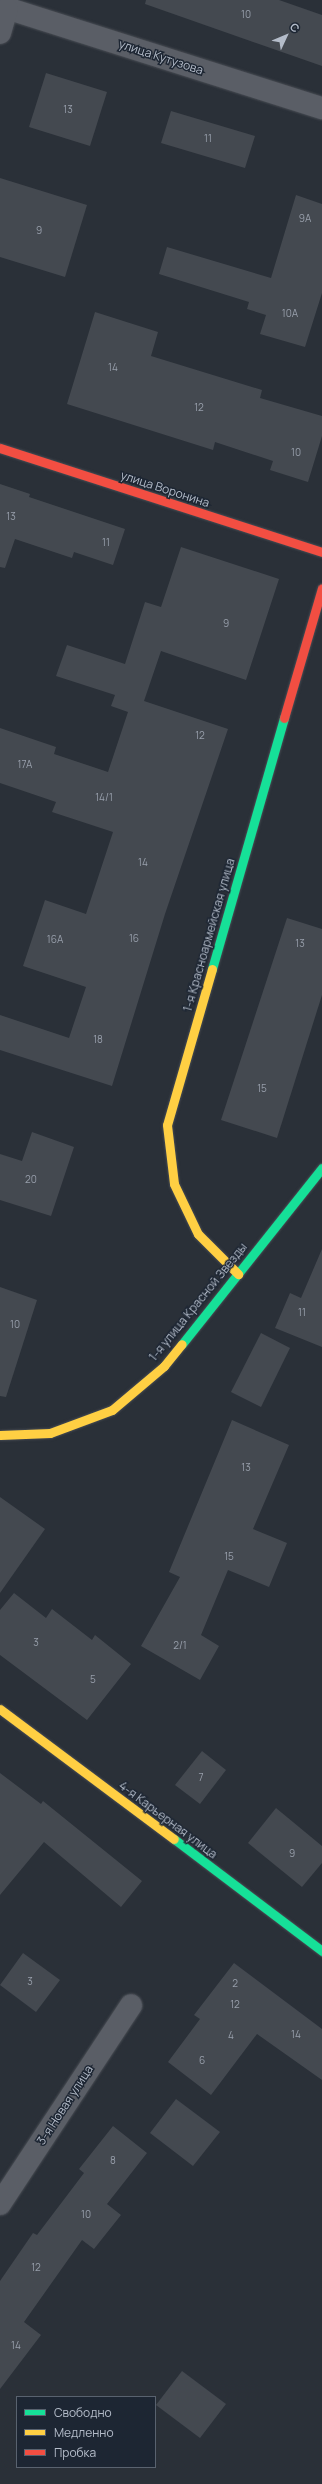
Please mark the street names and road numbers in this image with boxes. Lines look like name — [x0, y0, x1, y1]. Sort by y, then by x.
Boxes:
street label: улица Кутузова — [117, 37, 205, 77]
street label: улица Воронина — [119, 468, 211, 510]
street label: 1-я Красноармейская улица — [180, 857, 238, 1013]
street label: 1-я улица Красной Звезды — [146, 1240, 250, 1364]
street label: 4-я Карьерная улица — [116, 1778, 220, 1862]
street label: 3-я Новая улица — [34, 2062, 96, 2148]

